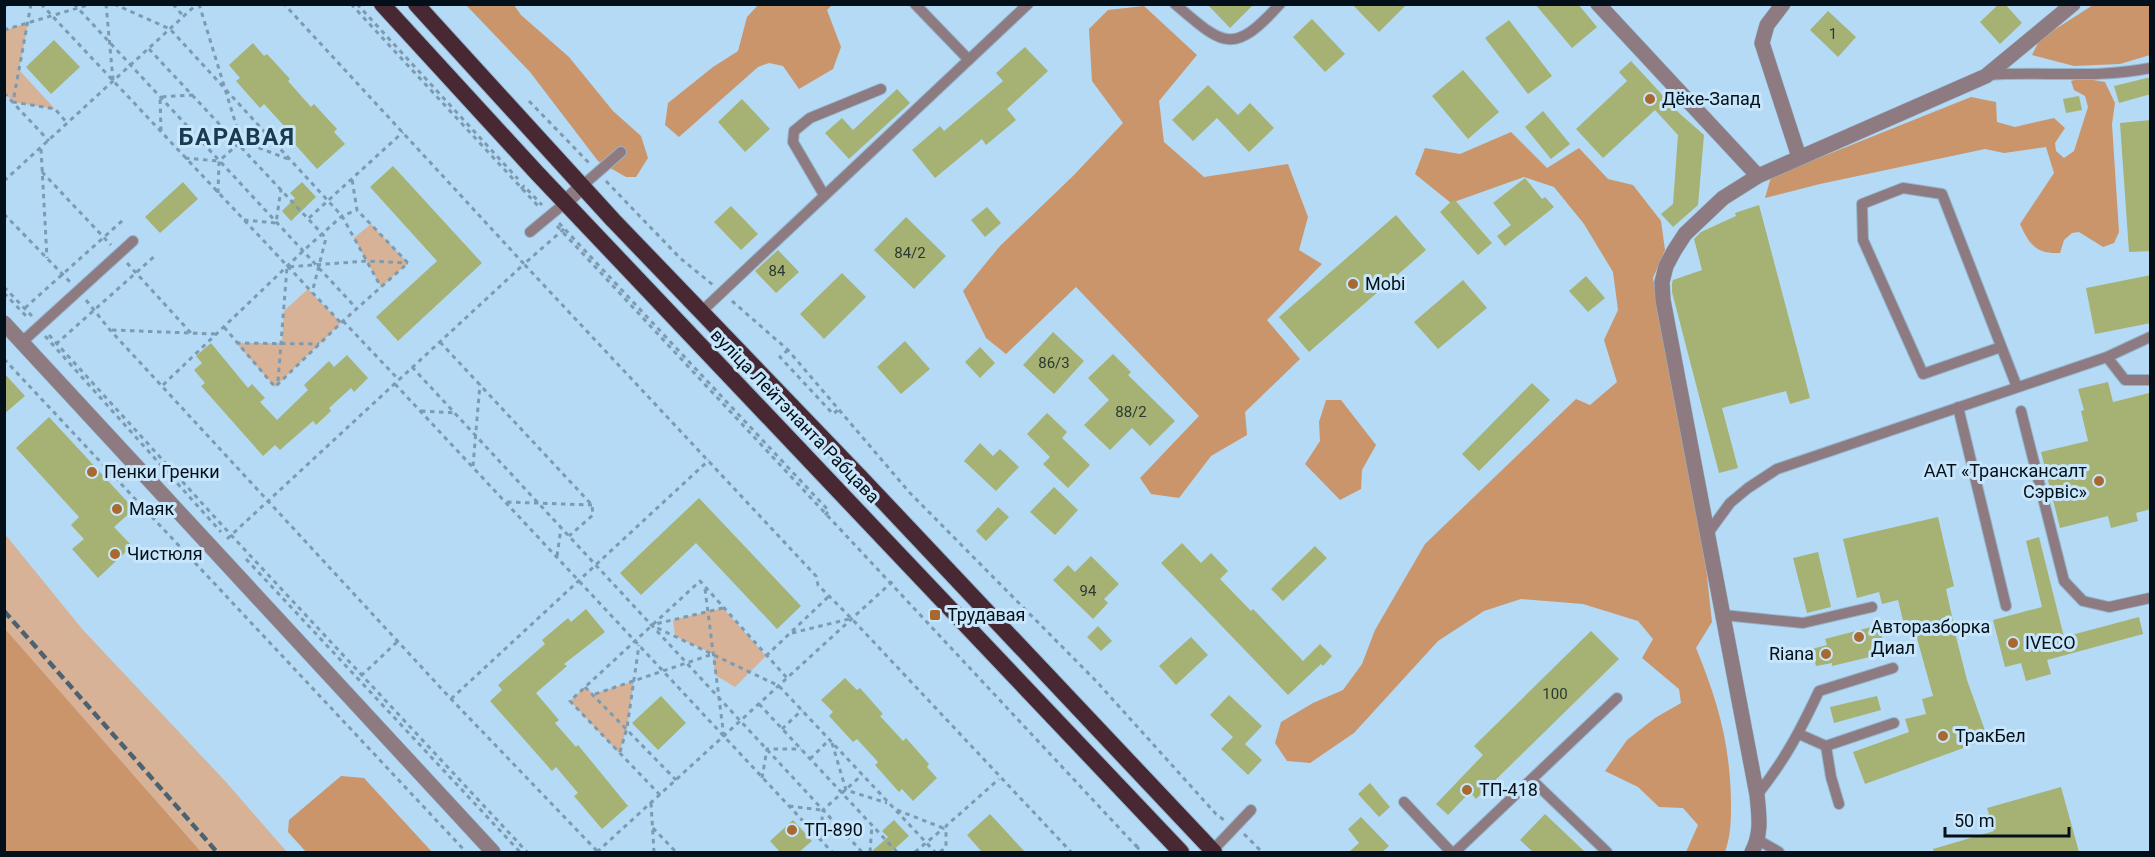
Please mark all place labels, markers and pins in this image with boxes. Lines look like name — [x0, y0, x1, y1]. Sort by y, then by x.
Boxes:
place label: Дёке-Запад — [1662, 88, 1761, 109]
marker: Дёке-Запад — [1643, 92, 1657, 106]
place label: Mobi — [1365, 273, 1405, 294]
marker: Mobi — [1346, 277, 1360, 291]
place label: ААТ «Транскансалт Сэрвіс» — [1924, 460, 2087, 502]
place label: Пенки Гренки — [104, 461, 220, 482]
marker: Пенки Гренки — [85, 465, 99, 479]
marker: ААТ «Транскансалт Сэрвіс» — [2092, 474, 2106, 488]
place label: Маяк — [129, 498, 174, 519]
marker: Маяк — [110, 502, 124, 516]
place label: Чистюля — [127, 543, 203, 564]
marker: Чистюля — [108, 547, 122, 561]
place label: Трудавая — [947, 604, 1025, 625]
marker: Трудавая — [928, 608, 942, 622]
place label: Авторазборка Диал — [1871, 616, 1990, 658]
marker: Авторазборка Диал — [1852, 630, 1866, 644]
place label: IVECO — [2025, 632, 2076, 653]
marker: IVECO — [2006, 636, 2020, 650]
place label: Riana — [1769, 643, 1814, 664]
marker: Riana — [1819, 647, 1833, 661]
place label: ТракБел — [1955, 725, 2026, 746]
marker: ТракБел — [1936, 729, 1950, 743]
place label: ТП-418 — [1479, 779, 1538, 800]
marker: ТП-418 — [1460, 783, 1474, 797]
place label: ТП-890 — [804, 819, 863, 840]
marker: ТП-890 — [785, 823, 799, 837]

